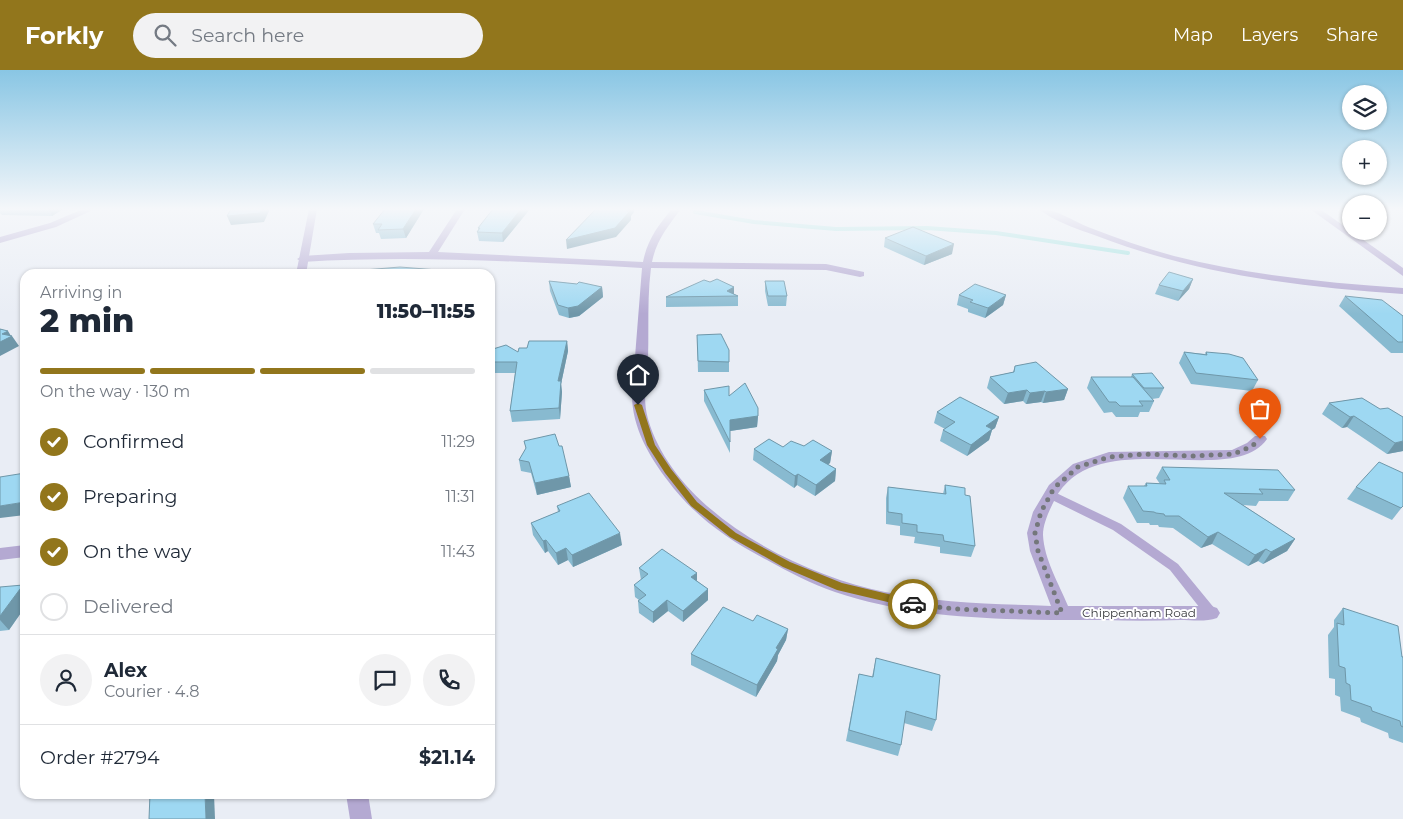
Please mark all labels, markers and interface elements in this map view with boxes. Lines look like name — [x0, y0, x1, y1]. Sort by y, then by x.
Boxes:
search box — [133, 13, 483, 58]
text: Forkly — [25, 21, 103, 50]
icon: search — [151, 21, 179, 49]
text: Search here — [191, 24, 304, 47]
text: Map — [1173, 24, 1213, 46]
text: Layers — [1241, 24, 1298, 46]
text: Share — [1326, 24, 1378, 46]
map controls — [1342, 85, 1387, 240]
button: layers — [1342, 85, 1387, 130]
button: + — [1342, 140, 1387, 185]
button: − — [1342, 195, 1387, 240]
text: Arriving in — [40, 283, 122, 302]
text: 11:50–11:55 — [377, 300, 475, 323]
text: 2 min — [40, 301, 134, 340]
pin — [617, 354, 659, 405]
icon: home — [624, 361, 652, 389]
text: On the way · 130 m — [40, 382, 190, 401]
pin — [1239, 388, 1281, 439]
icon: bag — [1246, 395, 1274, 423]
icon: check — [40, 428, 68, 456]
text: Confirmed — [83, 430, 184, 453]
text: 11:29 — [441, 432, 475, 451]
icon: check — [40, 483, 68, 511]
text: Preparing — [83, 485, 178, 508]
text: 11:31 — [445, 487, 475, 506]
icon: check — [40, 538, 68, 566]
text: On the way — [83, 540, 191, 563]
text: 11:43 — [441, 542, 475, 561]
courier — [888, 579, 938, 629]
icon: car — [899, 590, 927, 618]
text: Delivered — [83, 595, 174, 618]
street label: Chippenham Road — [1082, 605, 1196, 620]
button: person — [40, 654, 92, 706]
button: chat — [359, 654, 411, 706]
button: phone — [423, 654, 475, 706]
text: Alex — [104, 659, 147, 682]
text: Courier · 4.8 — [104, 682, 200, 701]
text: Order #2794 — [40, 746, 160, 769]
text: $21.14 — [419, 746, 475, 769]

